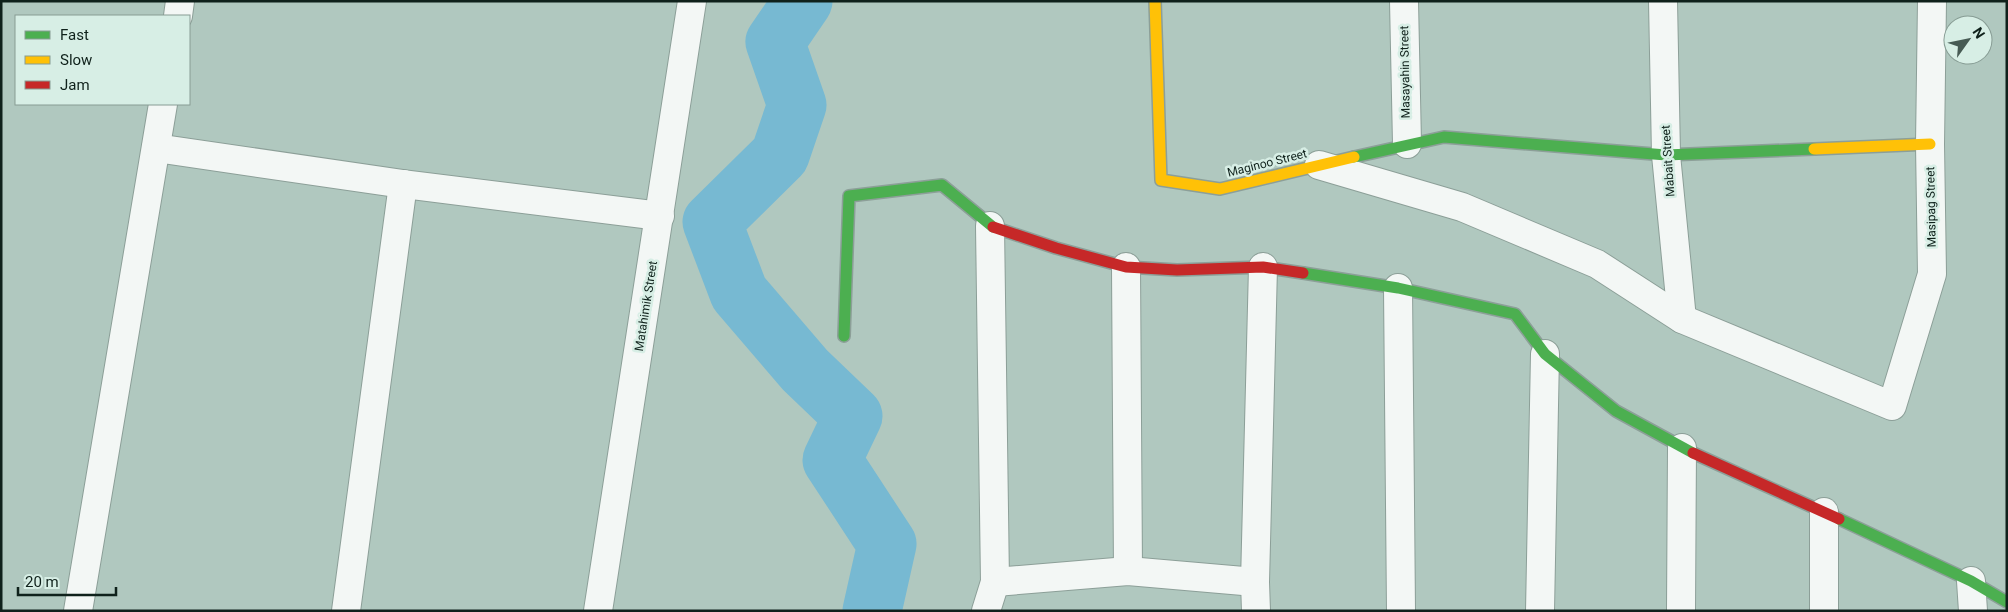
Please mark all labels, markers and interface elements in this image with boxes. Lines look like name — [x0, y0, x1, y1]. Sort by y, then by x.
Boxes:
legend — [15, 15, 190, 105]
north arrow — [1943, 15, 1993, 65]
text: N — [1969, 24, 1988, 41]
text: Fast — [60, 26, 89, 44]
street label: Masayahin Street — [1397, 26, 1413, 118]
text: Slow — [60, 51, 92, 69]
text: Jam — [60, 76, 90, 94]
street label: Mabait Street — [1659, 125, 1677, 197]
street label: Maginoo Street — [1226, 146, 1308, 180]
street label: Masipag Street — [1923, 166, 1939, 247]
street label: Matahimik Street — [632, 260, 660, 352]
scale bar — [18, 564, 115, 596]
text: 20 m — [25, 573, 59, 591]

